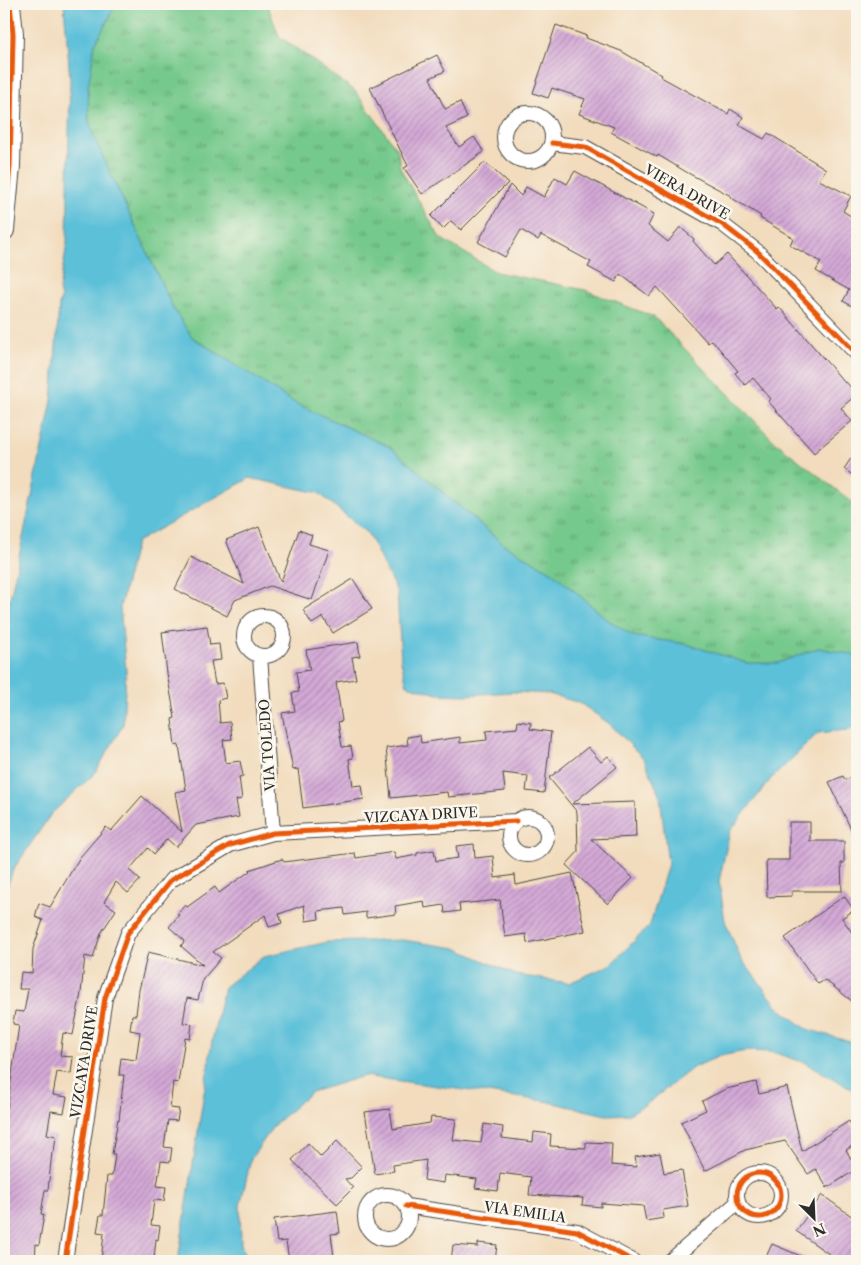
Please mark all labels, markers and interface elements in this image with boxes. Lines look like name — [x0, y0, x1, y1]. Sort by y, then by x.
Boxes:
street label: VIERA DRIVE — [640, 160, 733, 224]
street label: VIA TOLEDO — [255, 698, 279, 793]
street label: VIZCAYA DRIVE — [363, 803, 478, 827]
street label: VIZCAYA DRIVE — [66, 1004, 102, 1121]
north arrow — [788, 1192, 838, 1242]
street label: VIA EMILIA — [482, 1197, 568, 1227]
text: N — [810, 1219, 829, 1241]

